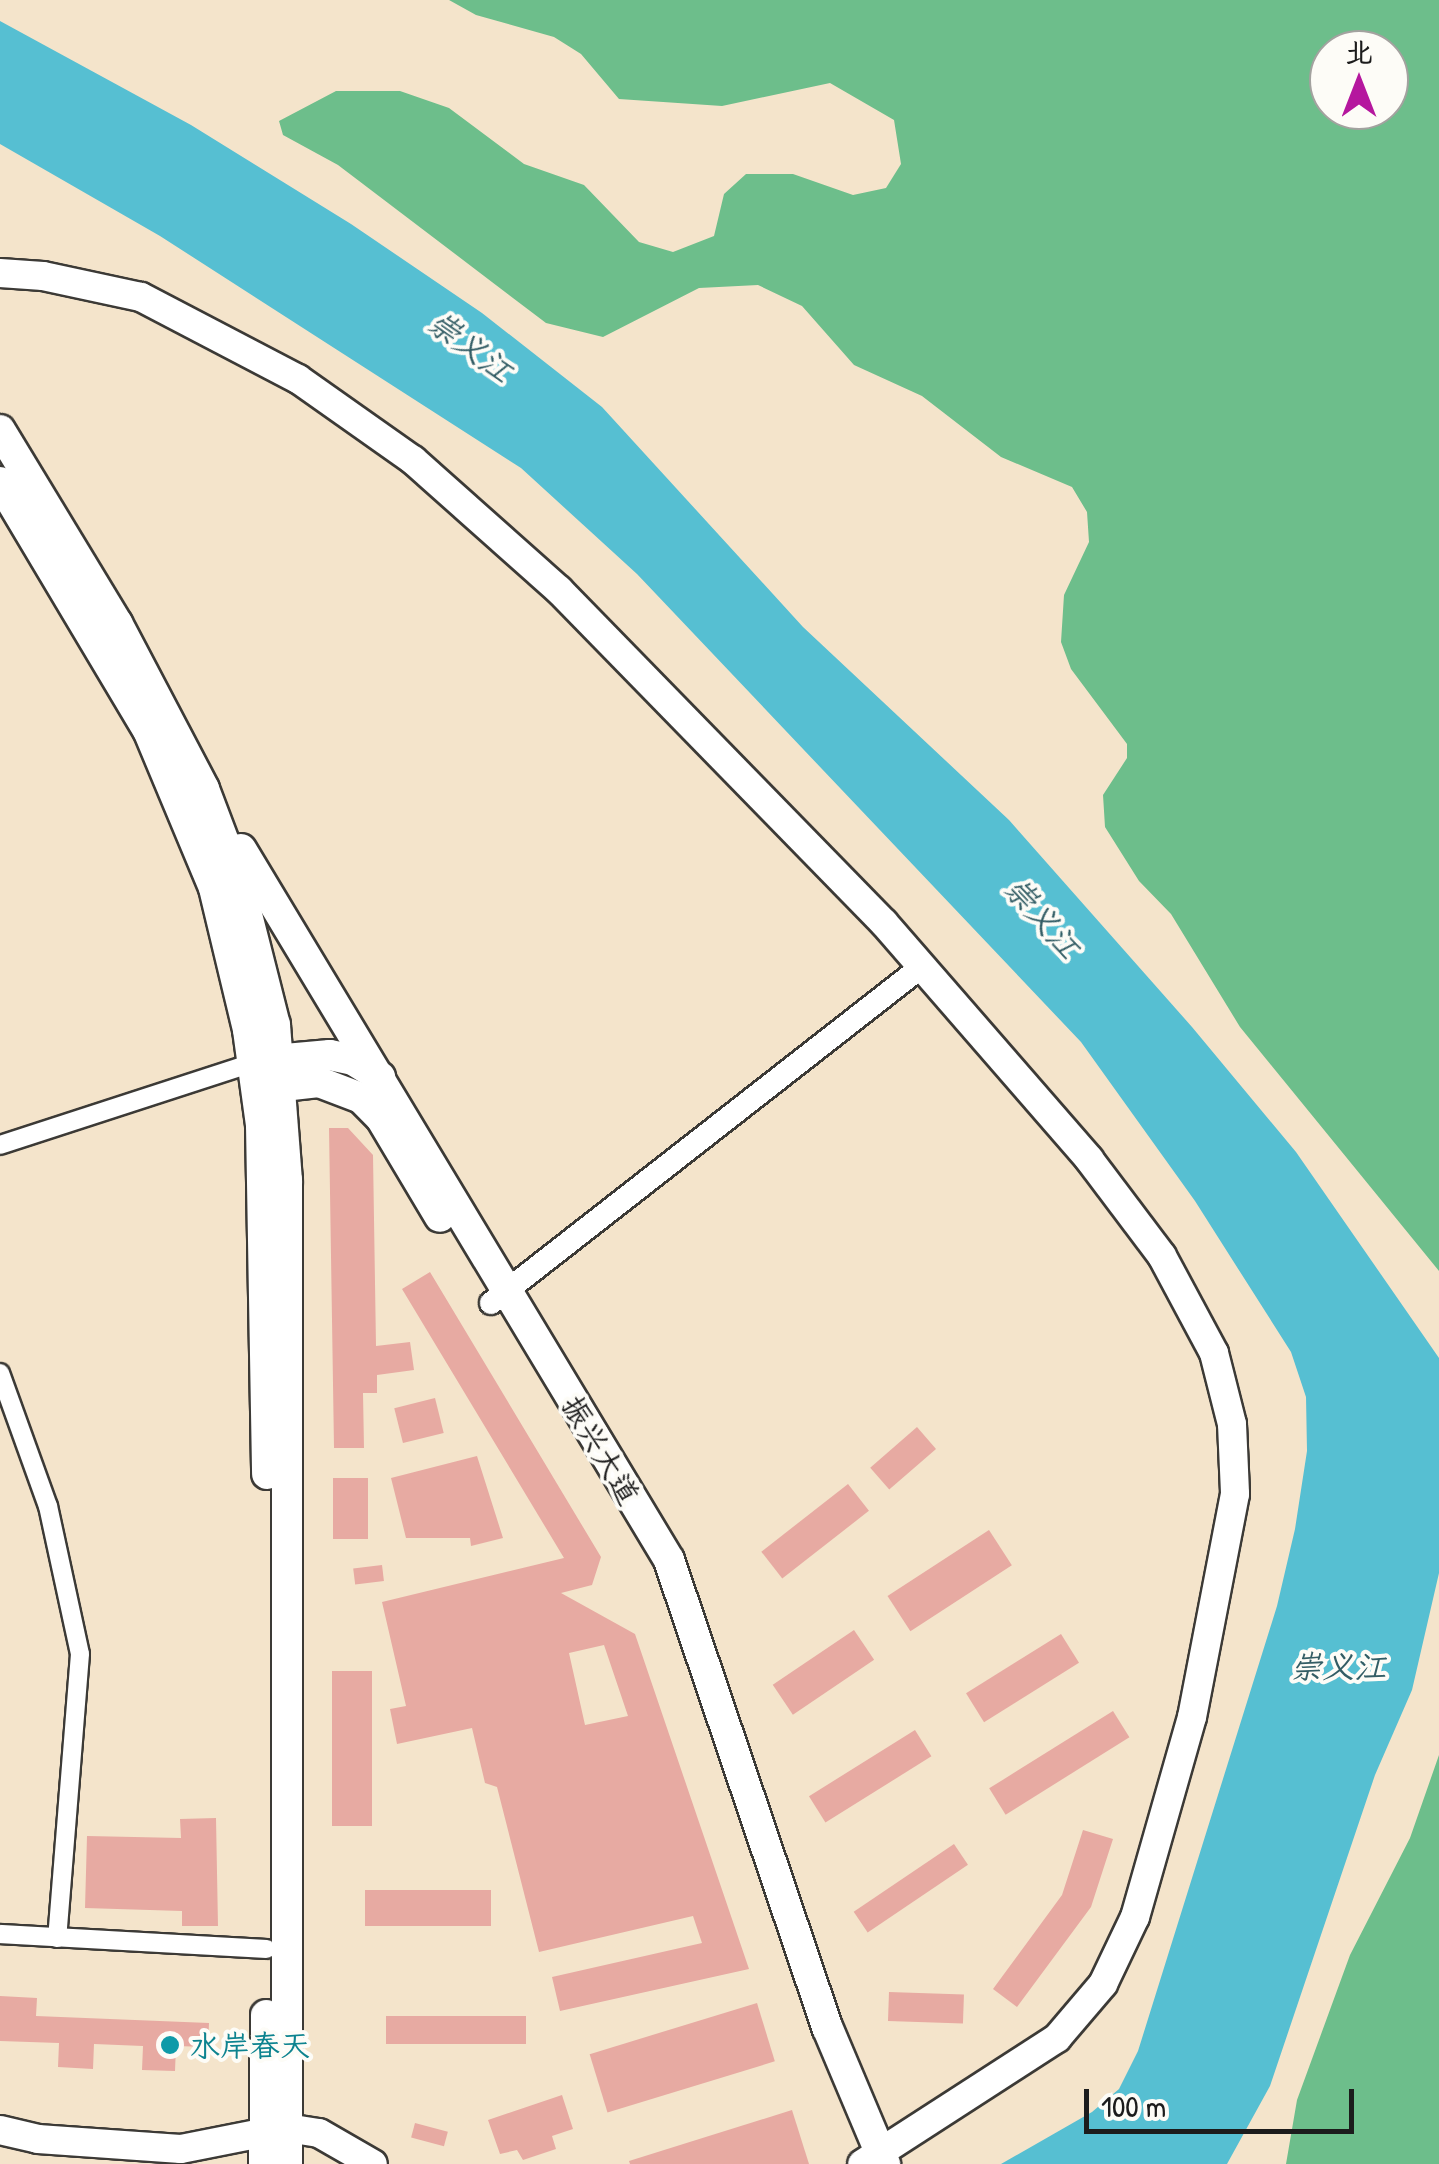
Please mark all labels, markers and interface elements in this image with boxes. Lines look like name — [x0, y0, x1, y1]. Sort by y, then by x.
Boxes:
north arrow — [1309, 30, 1409, 130]
text: 北 — [1345, 33, 1373, 71]
water label: 崇义江 — [420, 303, 520, 391]
water label: 崇义江 — [996, 869, 1088, 967]
street label: 振兴大道 — [555, 1389, 647, 1511]
water label: 崇义江 — [1290, 1648, 1386, 1686]
place label: 水岸春天 — [190, 2027, 310, 2063]
marker: 水岸春天 — [159, 2034, 181, 2056]
scale bar — [1089, 2069, 1359, 2131]
text: 100 m — [1101, 2086, 1166, 2126]

